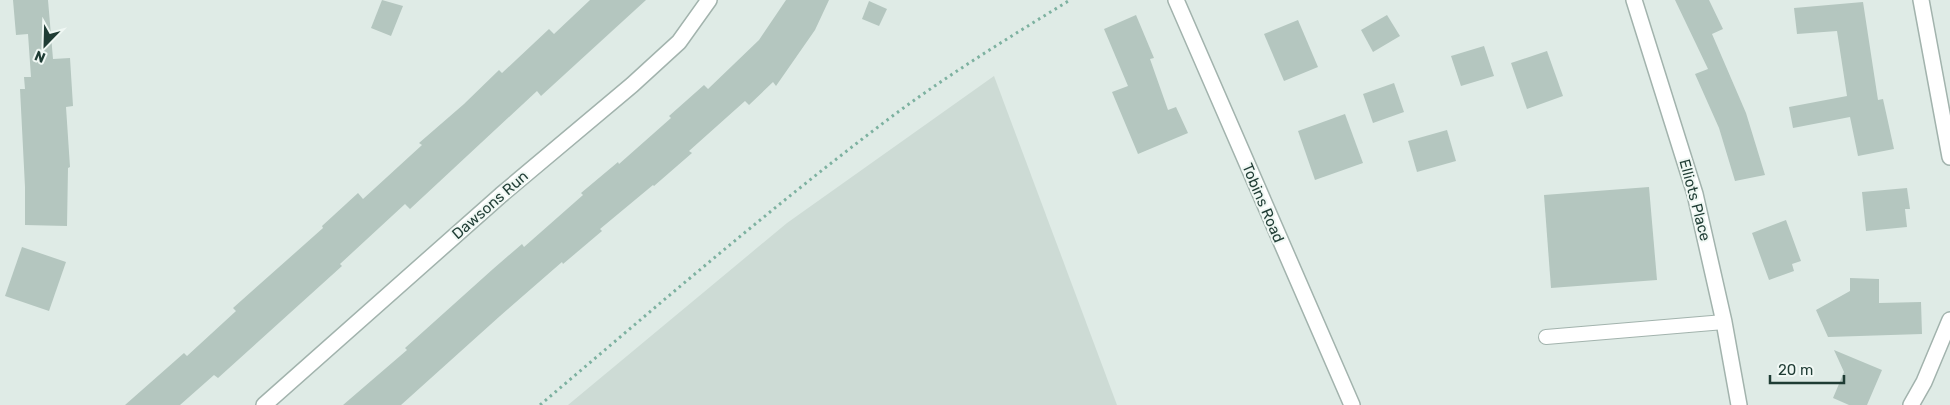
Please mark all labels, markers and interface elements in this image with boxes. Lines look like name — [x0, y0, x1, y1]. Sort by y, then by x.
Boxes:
north arrow — [20, 20, 70, 70]
text: N — [32, 47, 48, 66]
street label: Elliots Place — [1675, 157, 1715, 243]
street label: Tobins Road — [1238, 161, 1288, 245]
street label: Dawsons Run — [448, 167, 532, 243]
scale bar — [1770, 352, 1844, 384]
text: 20 m — [1778, 361, 1813, 379]

